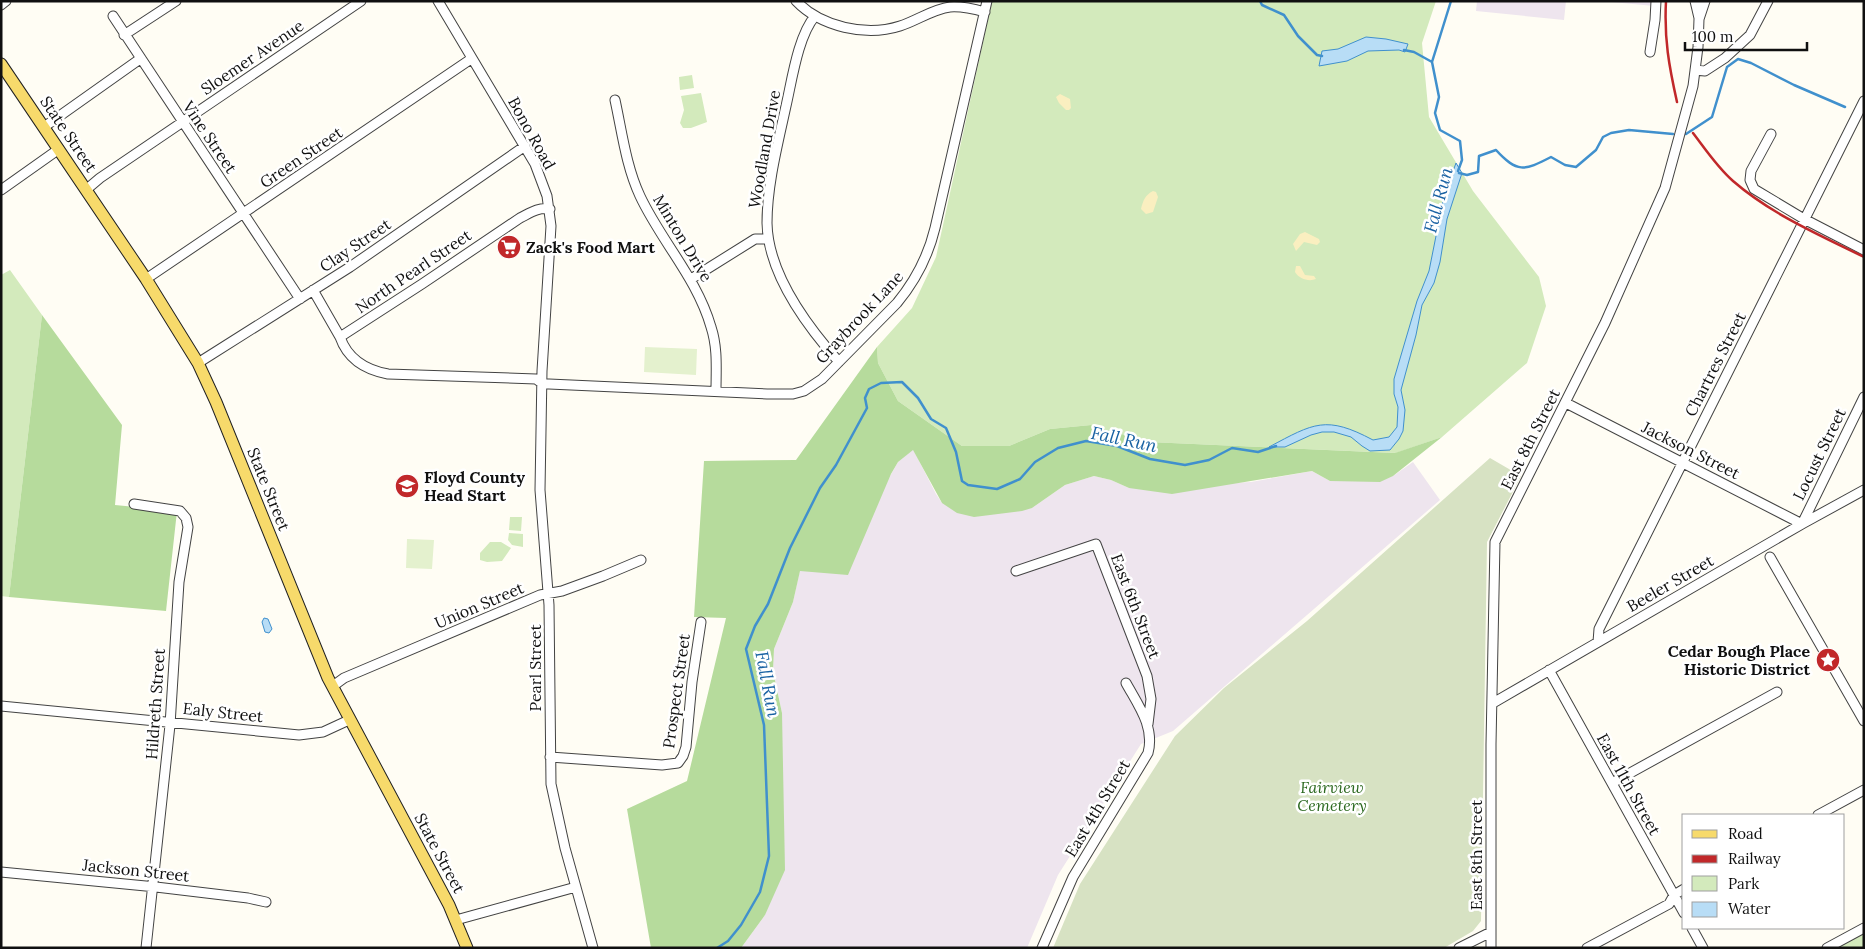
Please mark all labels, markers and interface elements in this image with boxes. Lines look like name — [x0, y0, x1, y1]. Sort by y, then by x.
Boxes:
street label: Sloemer Avenue — [197, 15, 308, 99]
scale bar — [1685, 20, 1808, 52]
text: 100 m — [1692, 27, 1733, 46]
street label: Woodland Drive — [744, 88, 784, 210]
street label: State Street — [36, 92, 102, 177]
street label: Bono Road — [504, 93, 560, 173]
street label: Vine Street — [178, 96, 242, 178]
street label: Green Street — [256, 122, 347, 192]
water label: Fall Run — [1418, 165, 1458, 235]
street label: Minton Drive — [649, 191, 717, 286]
street label: Clay Street — [316, 213, 395, 276]
street label: North Pearl Street — [351, 224, 475, 317]
supermarket icon: Zack's Food Mart — [496, 234, 522, 260]
place label: Zack's Food Mart — [526, 237, 655, 257]
street label: Graybrook Lane — [811, 266, 907, 367]
street label: Chartres Street — [1680, 308, 1750, 420]
street label: East 8th Street — [1496, 385, 1564, 493]
street label: Locust Street — [1788, 404, 1850, 503]
street label: Jackson Street — [1638, 416, 1744, 484]
water label: Fall Run — [1089, 421, 1159, 457]
street label: State Street — [243, 445, 295, 534]
place label: Floyd County Head Start — [424, 467, 525, 505]
school or university icon: Floyd County Head Start — [394, 473, 420, 499]
street label: Beeler Street — [1623, 550, 1718, 616]
street label: East 6th Street — [1107, 551, 1165, 662]
street label: Union Street — [431, 577, 527, 633]
street label: Pearl Street — [525, 624, 545, 712]
street label: Prospect Street — [658, 632, 694, 750]
place label: Cedar Bough Place Historic District — [1668, 641, 1810, 679]
street label: Hildreth Street — [141, 647, 169, 760]
place icon: Cedar Bough Place Historic District — [1815, 647, 1841, 673]
water label: Fall Run — [750, 649, 786, 719]
street label: Ealy Street — [182, 698, 265, 726]
street label: East 11th Street — [1593, 730, 1666, 839]
street label: East 4th Street — [1060, 755, 1134, 860]
park label: Fairview Cemetery — [1297, 777, 1367, 815]
street label: East 8th Street — [1466, 799, 1486, 910]
street label: State Street — [411, 810, 470, 897]
legend — [1682, 814, 1845, 929]
text: Road — [1728, 824, 1763, 843]
text: Railway — [1728, 849, 1781, 868]
street label: Jackson Street — [81, 854, 191, 886]
text: Park — [1728, 874, 1759, 893]
text: Water — [1728, 899, 1771, 918]

